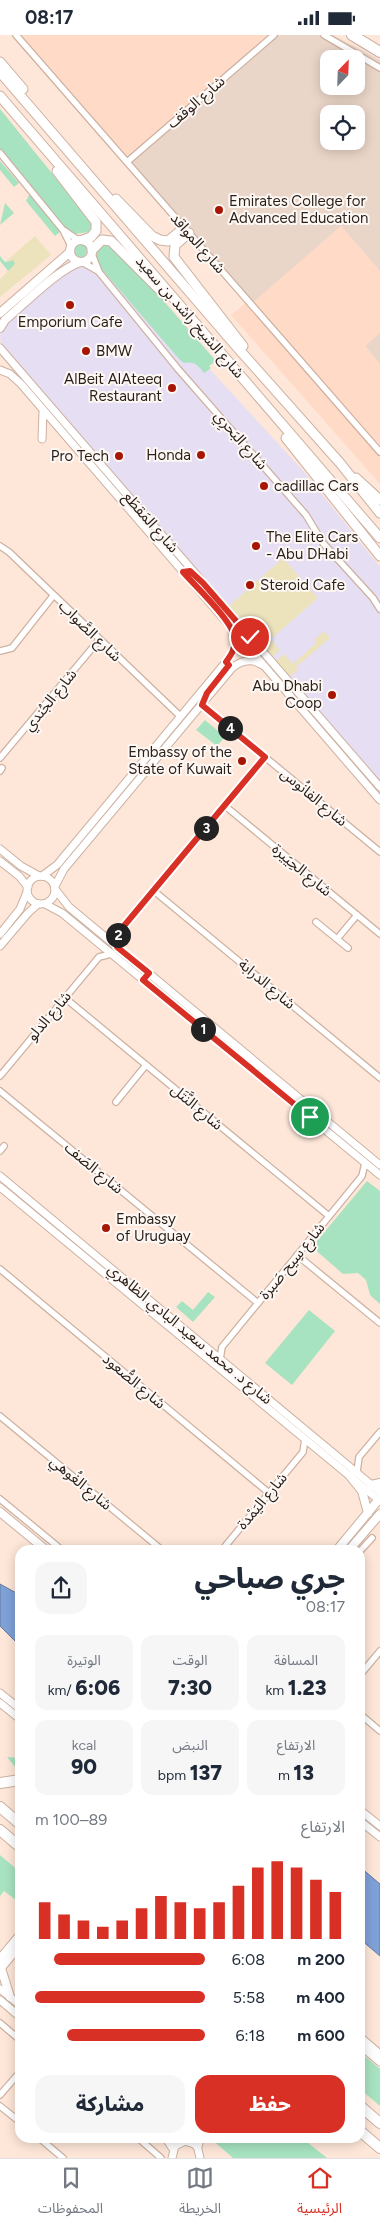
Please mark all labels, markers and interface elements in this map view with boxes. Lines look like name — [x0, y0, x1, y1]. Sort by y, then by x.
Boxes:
text: 08:17 — [25, 6, 73, 29]
north arrow — [320, 50, 365, 95]
map controls — [320, 50, 365, 150]
street label: شارع الوقف — [163, 72, 231, 134]
button: locate — [320, 105, 365, 150]
place label: Emirates College for Advanced Education — [229, 192, 368, 227]
marker: Emirates College for Advanced Education — [213, 204, 225, 216]
street label: شارع المواقد — [165, 209, 229, 279]
street label: شارع الشيخ راشد بن سعيد — [130, 252, 248, 384]
marker: Emporium Cafe — [64, 299, 76, 311]
place label: Emporium Cafe — [18, 313, 122, 331]
place label: BMW — [96, 342, 133, 360]
marker: BMW — [80, 345, 92, 357]
place label: AlBeit AlAteeq Restaurant — [64, 370, 162, 405]
marker: AlBeit AlAteeq Restaurant — [166, 382, 178, 394]
street label: شارع البَحرِي — [208, 407, 272, 475]
place label: Honda — [146, 446, 191, 464]
place label: Pro Tech — [51, 447, 109, 465]
marker: Honda — [195, 449, 207, 461]
marker: Pro Tech — [113, 450, 125, 462]
place label: cadillac Cars — [274, 477, 359, 495]
marker: cadillac Cars — [258, 480, 270, 492]
street label: شارع المَقطَع — [117, 488, 183, 558]
place label: The Elite Cars - Abu DHabi — [266, 528, 358, 563]
marker: The Elite Cars - Abu DHabi — [250, 540, 262, 552]
place label: Steroid Cafe — [260, 576, 345, 594]
marker: Steroid Cafe — [244, 579, 256, 591]
street label: شارع الصَّواب — [53, 597, 125, 668]
pin — [229, 616, 271, 658]
icon: check — [236, 623, 264, 651]
street label: شارع الجُندي — [20, 665, 83, 737]
place label: Abu Dhabi Coop — [252, 677, 322, 712]
marker: Abu Dhabi Coop — [326, 689, 338, 701]
pin: 4 — [218, 715, 242, 741]
text: 4 — [226, 720, 235, 737]
place label: Embassy of the State of Kuwait — [128, 743, 232, 778]
marker: Embassy of the State of Kuwait — [236, 755, 248, 767]
street label: شارع الفانُوس — [275, 763, 352, 833]
pin: 3 — [194, 815, 218, 841]
text: 3 — [203, 820, 210, 837]
street label: شارع الحِيَيرة — [266, 840, 336, 903]
pin: 2 — [106, 923, 130, 947]
text: 2 — [114, 927, 123, 944]
street label: شارع الدرابة — [233, 955, 299, 1015]
street label: شارع الدلو — [23, 987, 77, 1046]
pin: 1 — [190, 1017, 216, 1041]
text: 1 — [201, 1021, 206, 1038]
street label: شارع النَّتَل — [165, 1080, 227, 1136]
pin — [289, 1096, 331, 1138]
icon: arrive — [296, 1103, 324, 1131]
street label: شارع الصَف — [59, 1138, 127, 1200]
place label: Embassy of Uruguay — [116, 1210, 191, 1245]
street label: شارع سِيح صَبرة — [255, 1219, 331, 1305]
marker: Embassy of Uruguay — [100, 1222, 112, 1234]
street label: شارع د. محمد سعيد البادي الظاهري — [102, 1260, 276, 1411]
street label: شارع الصُّعود — [97, 1349, 170, 1415]
street label: شارع الغُوهي — [45, 1451, 117, 1516]
street label: شارع اليَمْدة — [233, 1469, 293, 1535]
text: جري صباحي — [194, 1561, 345, 1595]
button: share — [35, 1562, 87, 1614]
text: 08:17 — [306, 1597, 345, 1616]
text: الوتيرة — [67, 1652, 101, 1669]
text: الوقت — [172, 1652, 208, 1669]
text: المسافة — [274, 1652, 318, 1669]
text: 6:06 — [75, 1675, 120, 1700]
text: 7:30 — [168, 1675, 212, 1700]
text: 1.23 — [288, 1675, 326, 1700]
text: /km — [48, 1682, 75, 1699]
text: km — [266, 1682, 288, 1699]
text: kcal — [72, 1737, 96, 1754]
text: النبض — [172, 1737, 208, 1754]
text: الارتفاع — [277, 1737, 315, 1754]
text: 90 — [71, 1754, 97, 1779]
text: 137 — [190, 1760, 222, 1785]
text: 13 — [293, 1760, 314, 1785]
text: bpm — [158, 1767, 190, 1784]
text: m — [278, 1767, 293, 1784]
text: 89–100 m — [35, 1810, 107, 1829]
text: الارتفاع — [301, 1817, 345, 1836]
text: 6:08 — [232, 1950, 265, 1969]
text: 200 m — [297, 1950, 345, 1969]
text: 5:58 — [233, 1988, 265, 2007]
text: 400 m — [296, 1988, 345, 2007]
text: 6:18 — [235, 2026, 265, 2045]
text: 600 m — [297, 2026, 345, 2045]
button: مشاركة — [35, 2075, 185, 2133]
button: حفظ — [195, 2075, 345, 2133]
tab: المحفوظات — [38, 2164, 103, 2223]
tab: الخريطة — [179, 2164, 221, 2223]
tab: الرئيسية — [297, 2164, 342, 2223]

